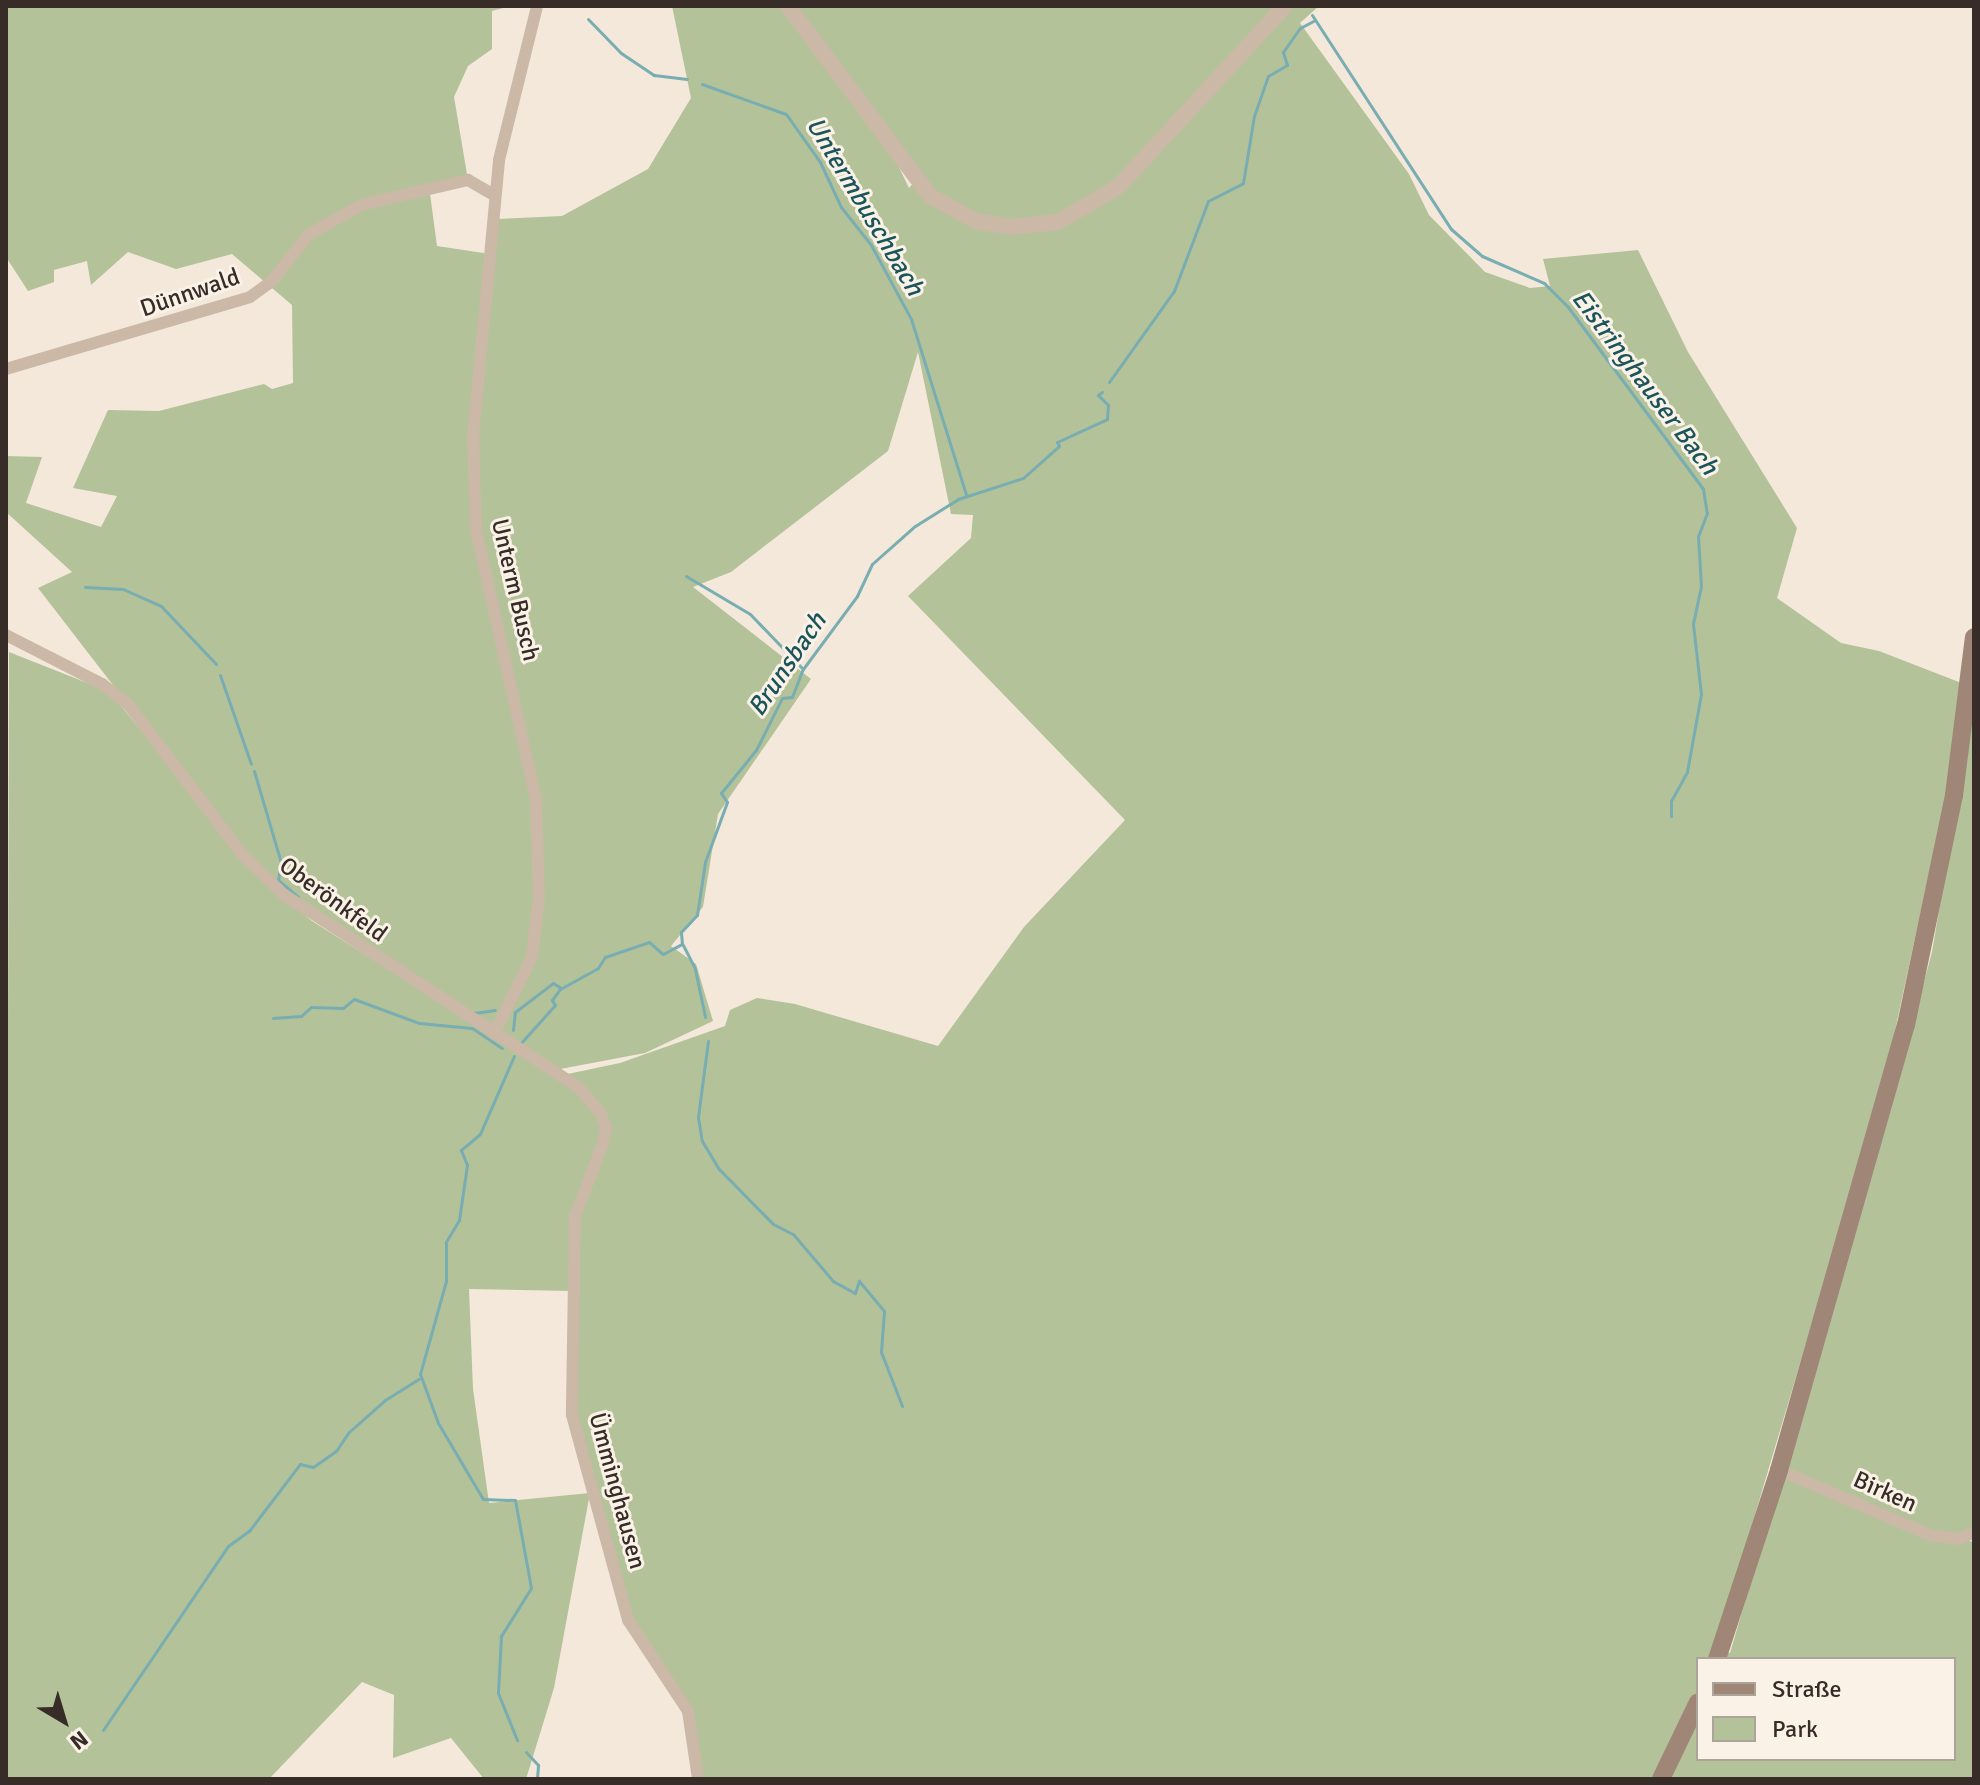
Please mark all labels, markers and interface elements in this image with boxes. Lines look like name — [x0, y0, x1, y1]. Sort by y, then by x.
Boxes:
water label: Untermbuschbach — [798, 112, 930, 302]
street label: Dünnwald — [136, 263, 244, 323]
water label: Eistringhauser Bach — [1564, 284, 1724, 482]
street label: Unterm Busch — [485, 516, 545, 664]
water label: Brunsbach — [742, 607, 834, 723]
street label: Oberönkfeld — [274, 851, 392, 949]
street label: Ümminghausen — [582, 1410, 652, 1572]
street label: Birken — [1849, 1465, 1921, 1519]
legend — [1696, 1657, 1956, 1761]
text: Straße — [1772, 1674, 1842, 1704]
north arrow — [24, 1681, 104, 1761]
text: Park — [1772, 1714, 1818, 1744]
text: N — [65, 1725, 93, 1756]

